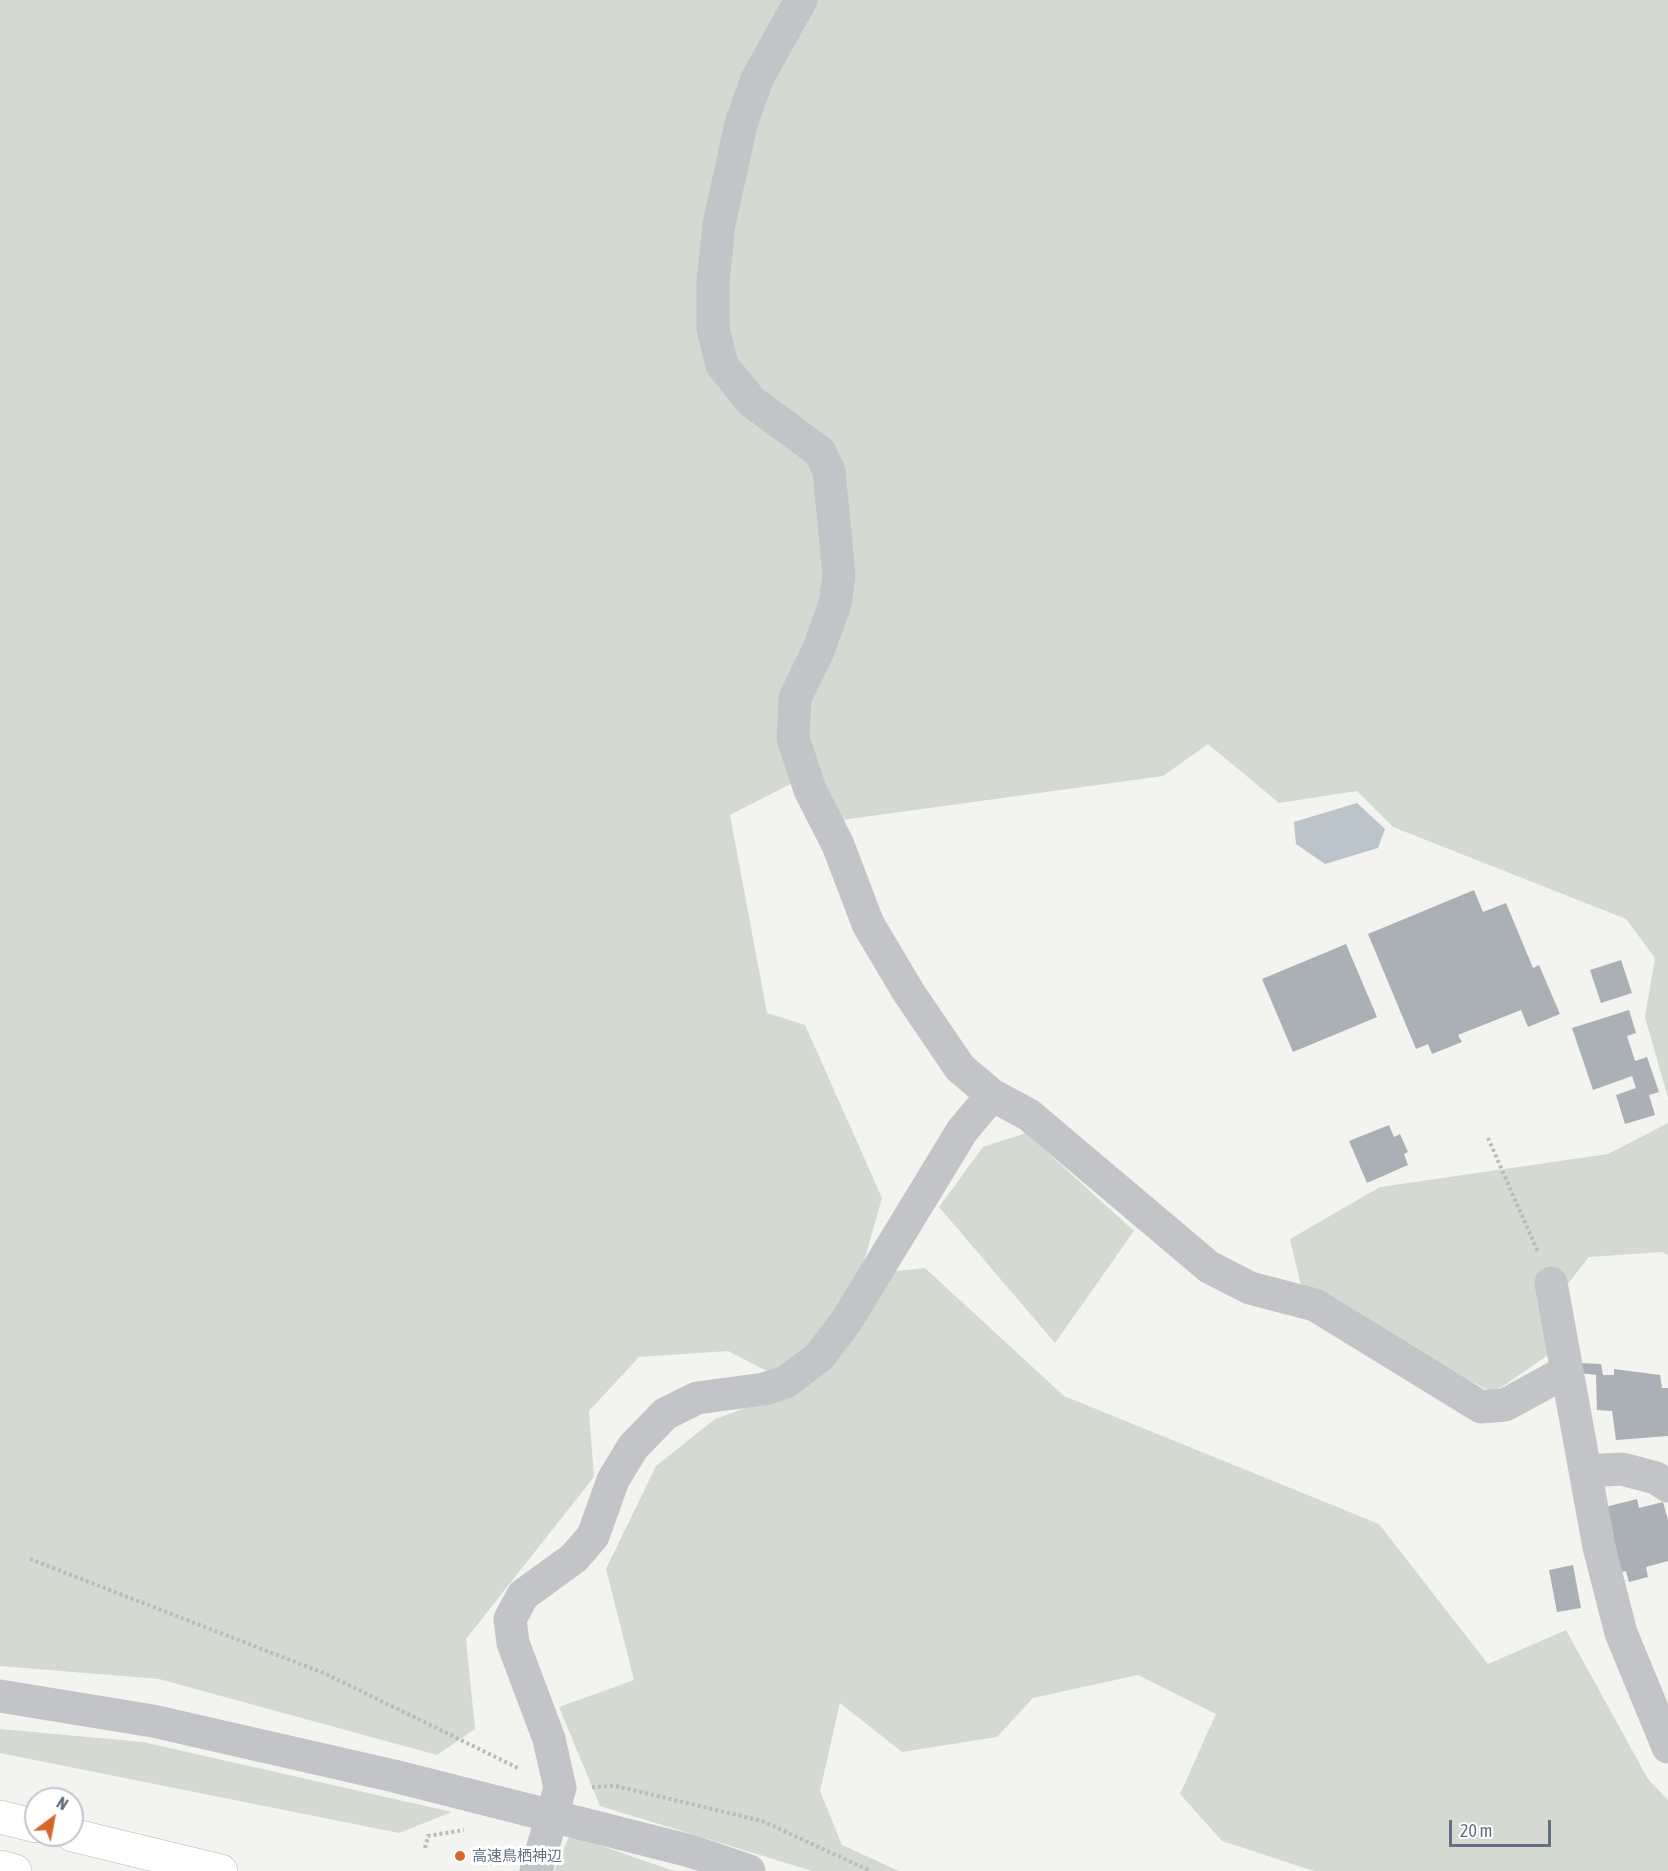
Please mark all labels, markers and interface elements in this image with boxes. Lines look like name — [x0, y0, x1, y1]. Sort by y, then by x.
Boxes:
north arrow — [24, 1787, 84, 1847]
text: N — [54, 1793, 71, 1814]
scale bar — [1452, 1808, 1554, 1846]
text: 20 m — [1460, 1820, 1492, 1841]
place label: 高速鳥栖神辺 — [472, 1847, 562, 1865]
marker: 高速鳥栖神辺 — [453, 1849, 467, 1863]

